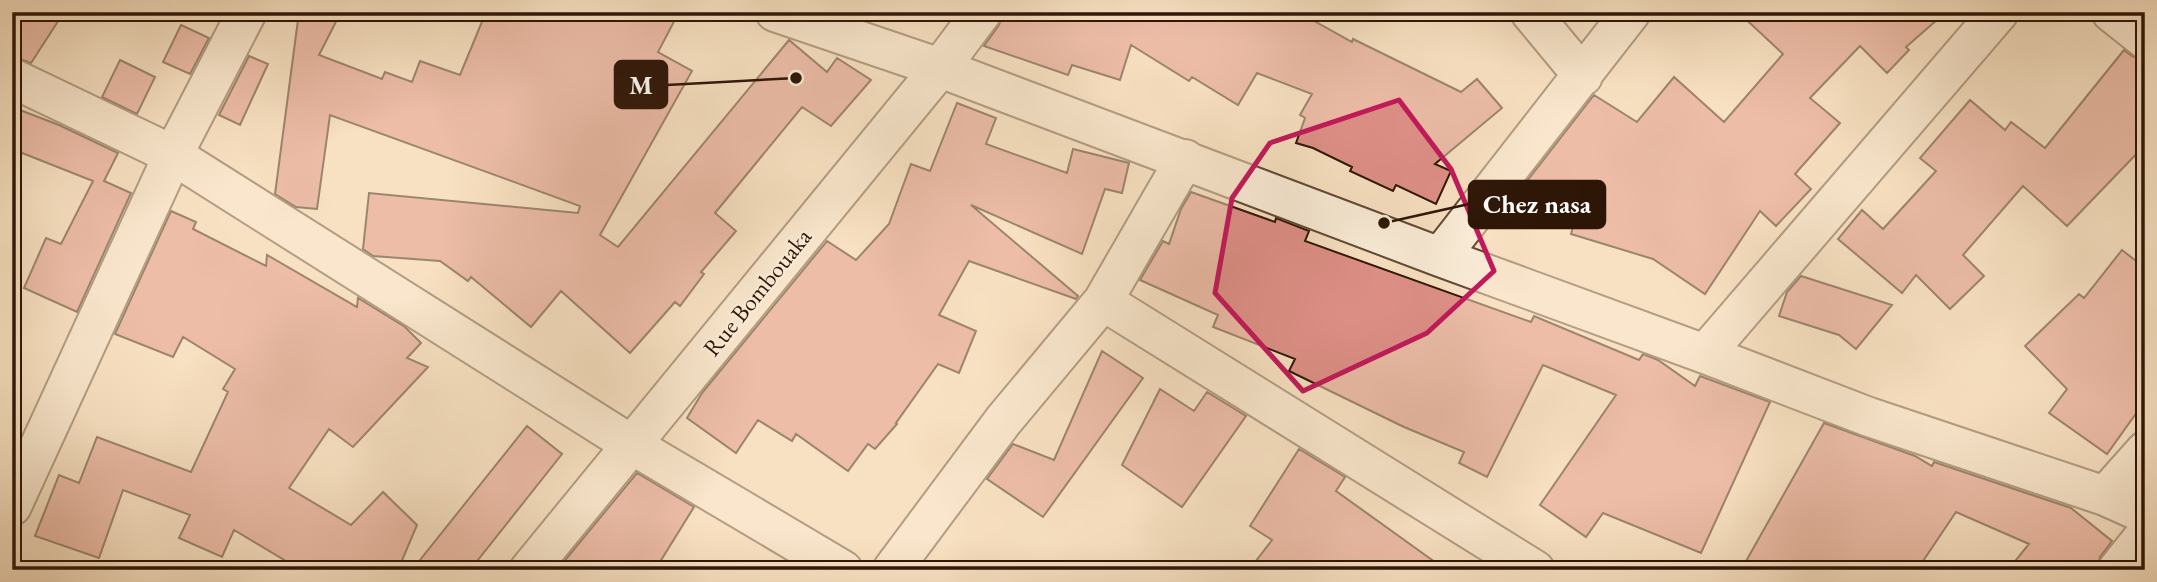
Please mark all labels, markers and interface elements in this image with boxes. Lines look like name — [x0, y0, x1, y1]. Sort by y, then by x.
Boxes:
callout: M — [615, 61, 667, 108]
text: M — [629, 68, 653, 102]
callout: Chez nasa — [1469, 181, 1605, 228]
text: Chez nasa — [1483, 187, 1592, 221]
street label: Rue Bombouaka — [696, 221, 818, 362]

